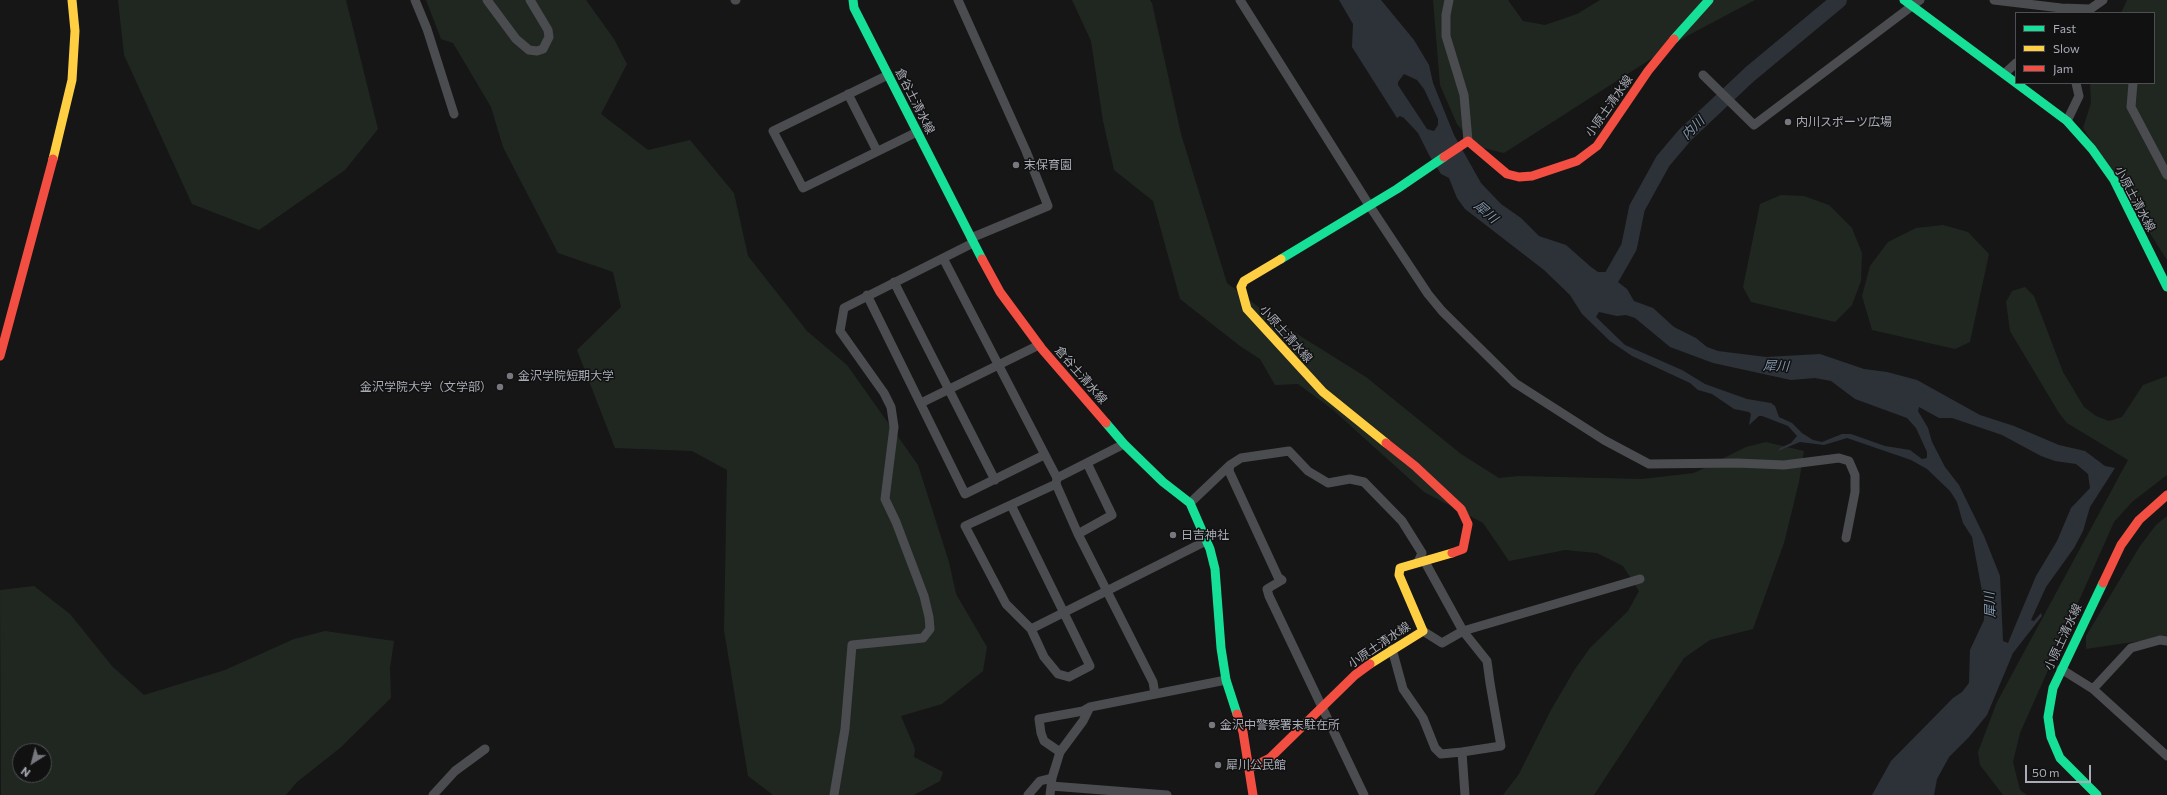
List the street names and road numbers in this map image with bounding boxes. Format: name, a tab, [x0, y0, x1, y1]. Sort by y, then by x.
street label: 倉谷土清水線	[892, 66, 938, 136]
street label: 小原土清水線	[1582, 72, 1636, 140]
street label: 小原土清水線	[2112, 164, 2158, 234]
street label: 小原土清水線	[1257, 302, 1315, 366]
street label: 倉谷土清水線	[1052, 343, 1110, 407]
street label: 小原土清水線	[2041, 601, 2085, 673]
street label: 小原土清水線	[1345, 619, 1413, 671]

